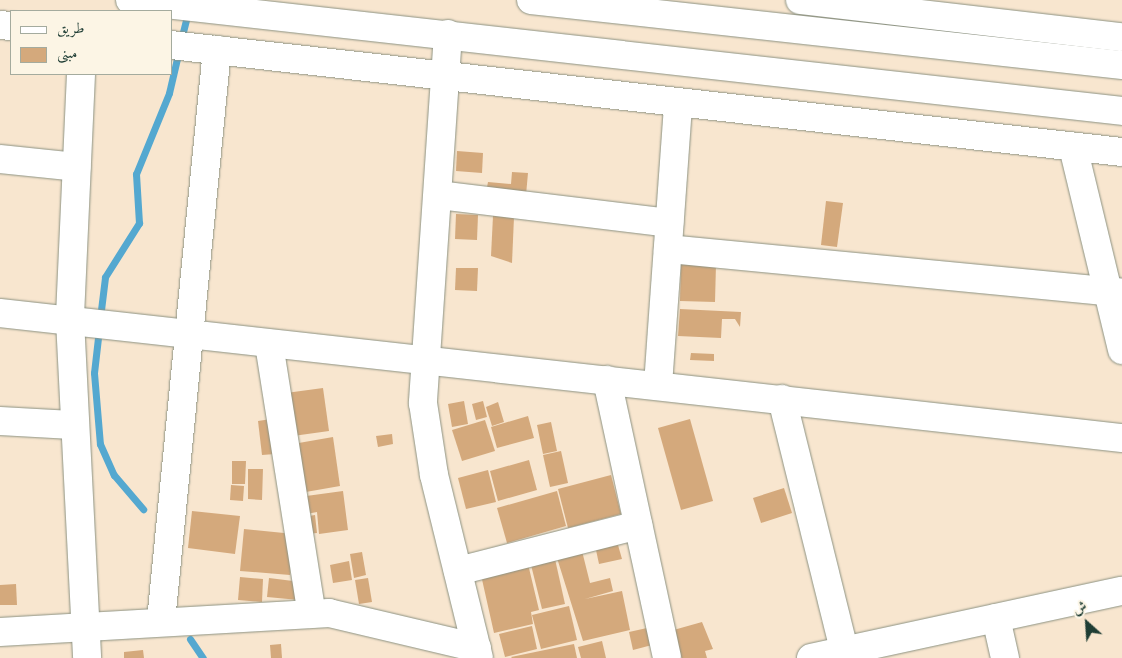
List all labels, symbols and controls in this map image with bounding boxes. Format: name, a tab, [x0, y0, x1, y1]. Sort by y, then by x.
legend	[10, 10, 172, 75]
text: طريق	[57, 19, 84, 40]
text: مبنى	[57, 44, 77, 65]
text: ش	[1070, 597, 1091, 621]
north arrow	[1062, 598, 1112, 648]

